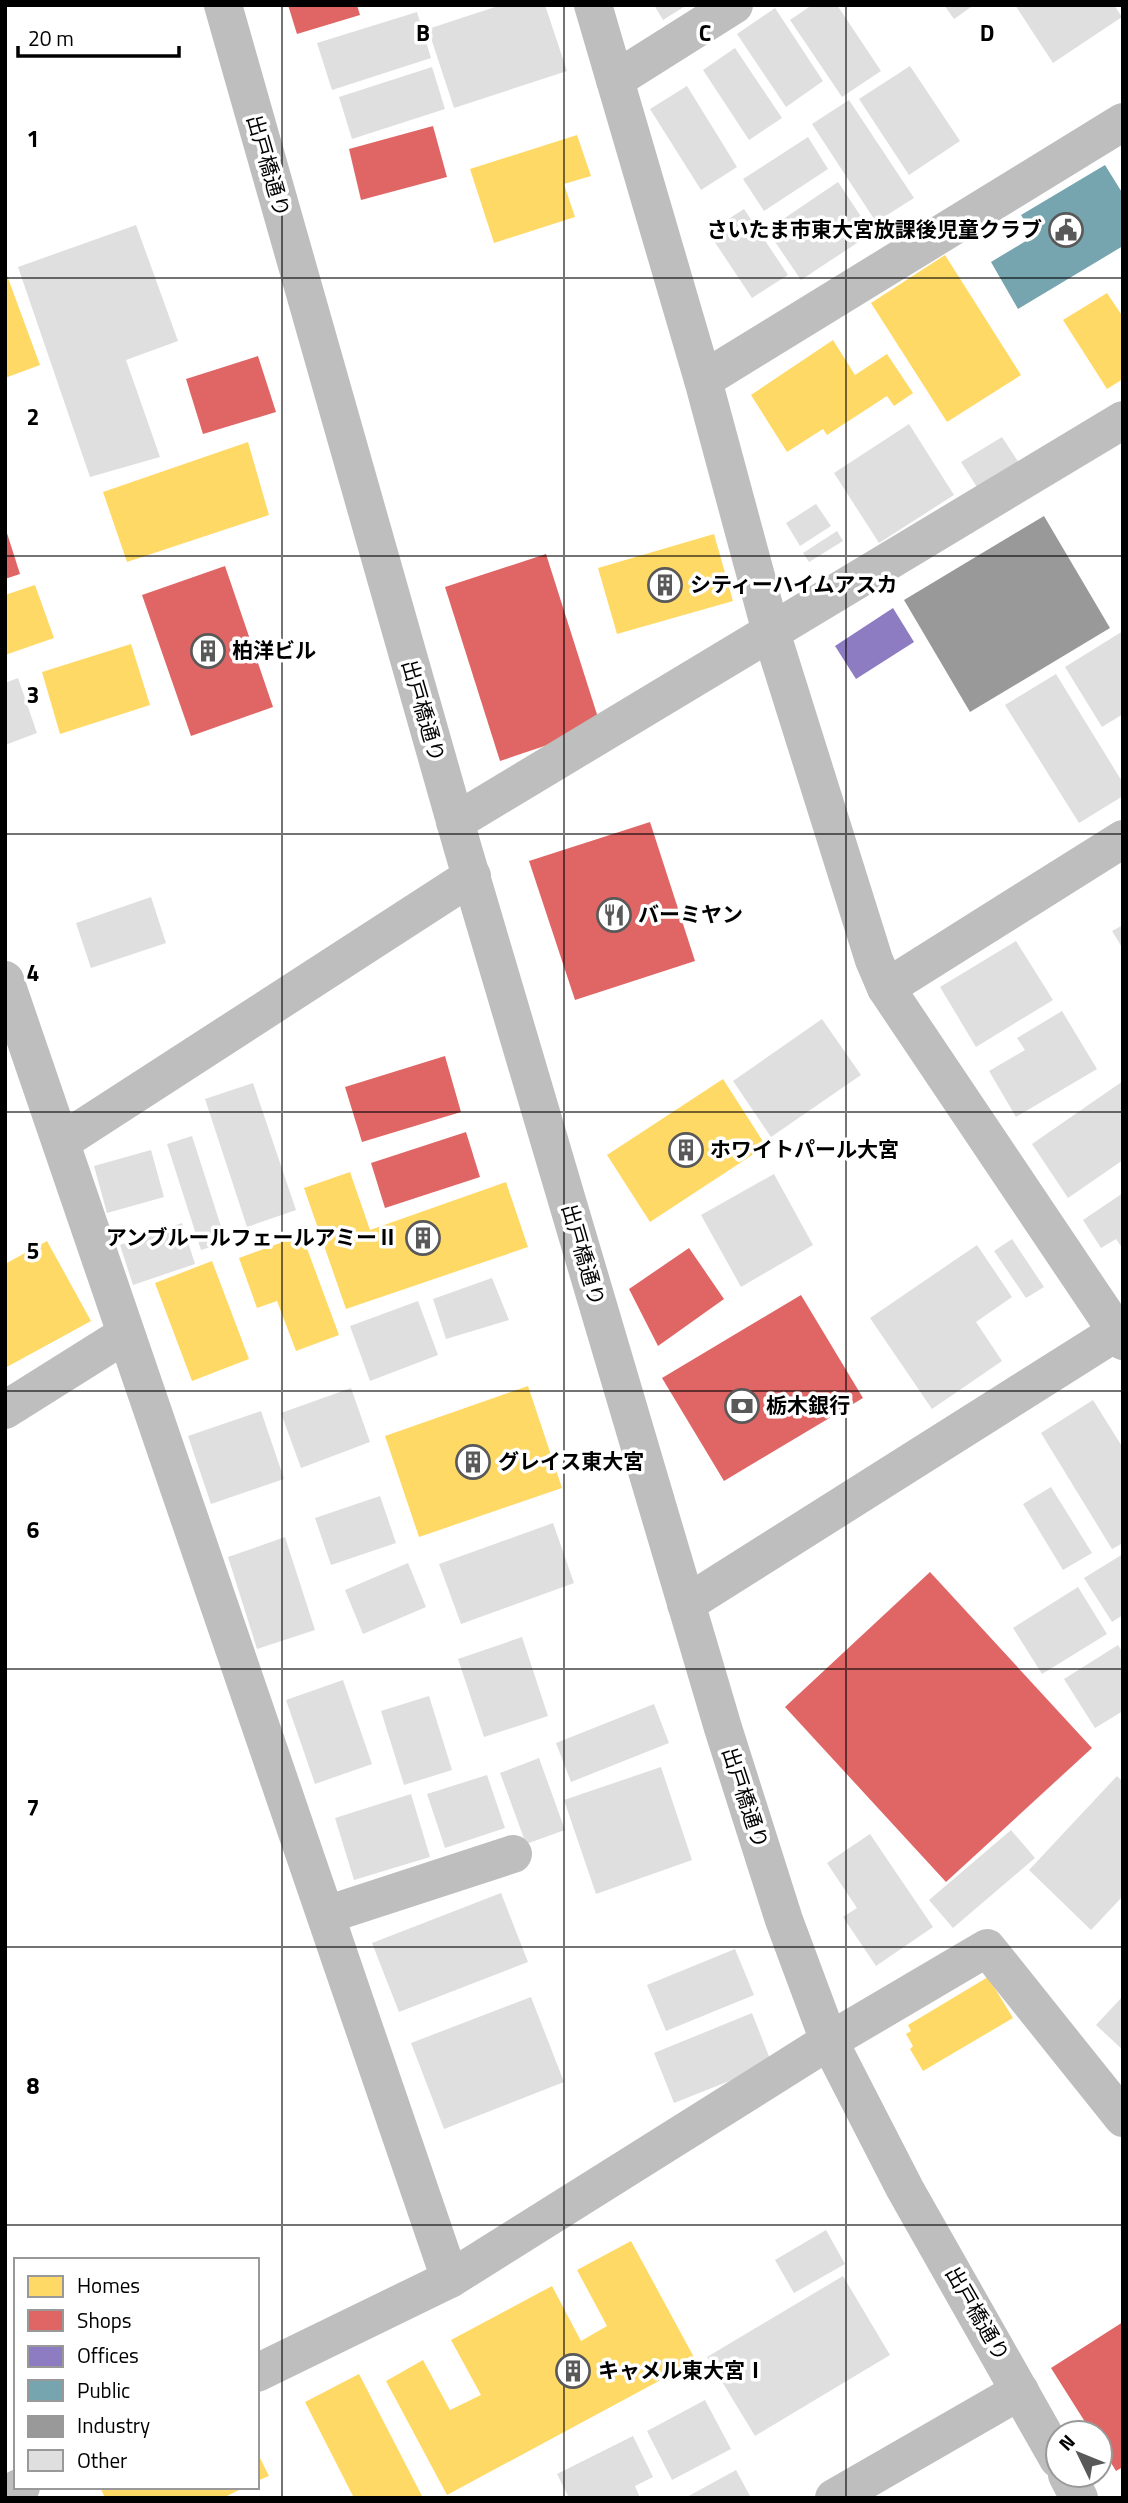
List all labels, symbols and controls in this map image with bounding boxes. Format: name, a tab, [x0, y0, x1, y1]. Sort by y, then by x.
scale bar	[18, 14, 178, 58]
text: B	[416, 15, 430, 50]
text: C	[699, 15, 711, 50]
text: D	[980, 15, 994, 50]
text: 20 m	[28, 22, 74, 54]
street label: 出戸橋通り	[239, 111, 299, 221]
text: 1	[27, 121, 39, 156]
public building icon: さいたま市東大宮放課後児童クラブ	[1047, 211, 1085, 249]
place label: さいたま市東大宮放課後児童クラブ	[707, 213, 1042, 245]
text: 2	[27, 399, 39, 434]
building icon: シティーハイムアスカ	[646, 566, 684, 604]
place label: シティーハイムアスカ	[690, 568, 897, 600]
building icon: 柏洋ビル	[189, 632, 227, 670]
place label: 柏洋ビル	[232, 634, 316, 666]
street label: 出戸橋通り	[394, 656, 454, 766]
text: 3	[27, 677, 39, 712]
restaurant icon: バーミヤン	[595, 896, 633, 934]
place label: バーミヤン	[638, 898, 743, 930]
text: 4	[27, 955, 39, 990]
building icon: ホワイトパール大宮	[667, 1131, 705, 1169]
place label: ホワイトパール大宮	[710, 1133, 899, 1165]
street label: 出戸橋通り	[554, 1200, 614, 1310]
building icon: アンブルールフェールアミーⅡ	[404, 1219, 442, 1257]
place label: アンブルールフェールアミーⅡ	[106, 1221, 398, 1253]
text: 5	[27, 1233, 39, 1268]
bank icon: 栃木銀行	[723, 1387, 761, 1425]
place label: 栃木銀行	[766, 1389, 850, 1421]
building icon: グレイス東大宮	[454, 1443, 492, 1481]
place label: グレイス東大宮	[498, 1445, 644, 1477]
text: 6	[27, 1512, 40, 1547]
street label: 出戸橋通り	[715, 1743, 777, 1853]
text: 7	[27, 1790, 39, 1825]
text: 8	[27, 2068, 40, 2103]
legend	[14, 2258, 259, 2489]
street label: 出戸橋通り	[938, 2260, 1018, 2367]
text: Homes	[77, 2269, 140, 2301]
text: Shops	[77, 2304, 132, 2336]
text: Offices	[77, 2339, 139, 2371]
building icon: キャメル東大宮Ⅰ	[554, 2352, 592, 2390]
place label: キャメル東大宮Ⅰ	[598, 2354, 766, 2386]
text: Public	[77, 2374, 130, 2406]
text: Industry	[77, 2409, 150, 2441]
north arrow	[1044, 2419, 1114, 2489]
text: N	[1051, 2427, 1081, 2457]
text: Other	[77, 2444, 127, 2476]

